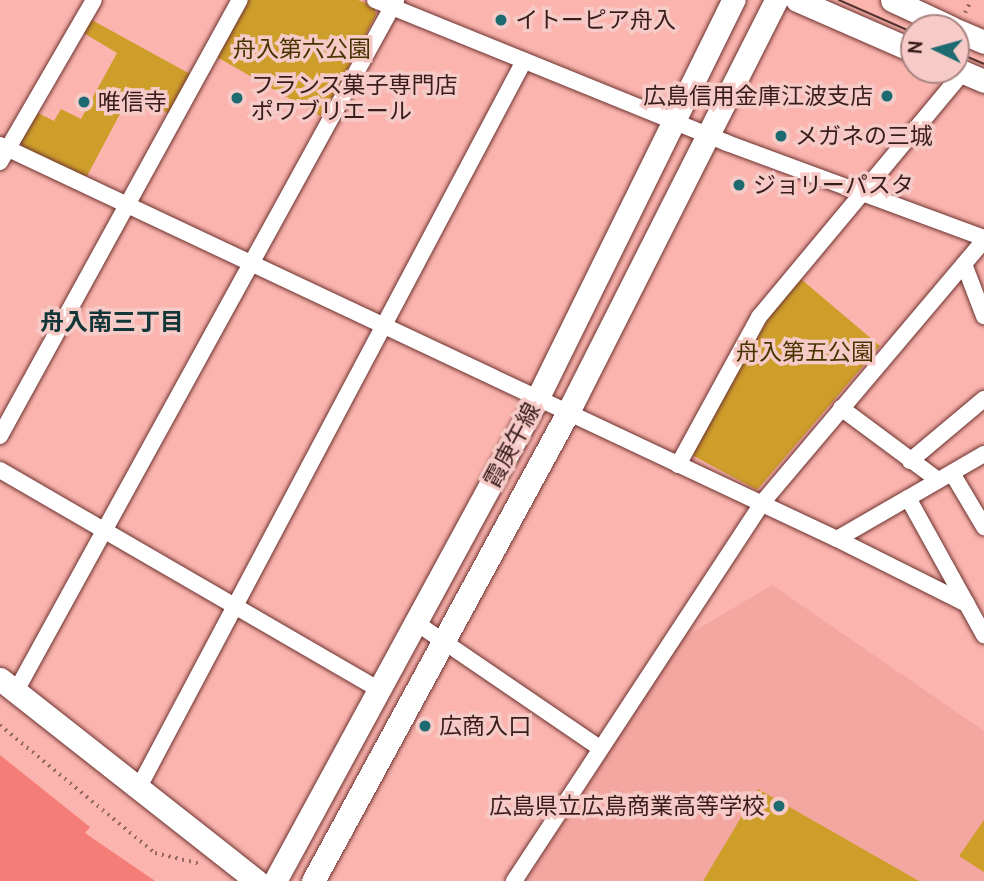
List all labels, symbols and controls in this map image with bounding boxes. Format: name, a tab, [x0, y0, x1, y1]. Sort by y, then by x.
place label: イトーピア舟入	[515, 6, 676, 34]
marker: イトーピア舟入	[493, 12, 509, 28]
north arrow	[900, 14, 970, 84]
park label: 舟入第六公園	[233, 35, 371, 63]
text: N	[904, 40, 928, 55]
place label: フランス菓子専門店 ポワブリエール	[251, 71, 458, 125]
place label: 広島信用金庫江波支店	[643, 82, 873, 110]
place label: 唯信寺	[98, 88, 167, 116]
marker: 広島信用金庫江波支店	[879, 88, 895, 104]
marker: フランス菓子専門店 ポワブリエール	[229, 90, 245, 106]
marker: 唯信寺	[76, 94, 92, 110]
place label: メガネの三城	[795, 122, 933, 150]
marker: メガネの三城	[773, 128, 789, 144]
place label: ジョリーパスタ	[753, 171, 914, 199]
marker: ジョリーパスタ	[731, 177, 747, 193]
district label: 舟入南三丁目	[40, 308, 184, 336]
park label: 舟入第五公園	[736, 338, 874, 366]
street label: 霞庚午線	[478, 398, 546, 492]
place label: 広商入口	[439, 712, 531, 740]
marker: 広商入口	[417, 718, 433, 734]
place label: 広島県立広島商業高等学校	[489, 792, 765, 820]
marker: 広島県立広島商業高等学校	[771, 798, 787, 814]

